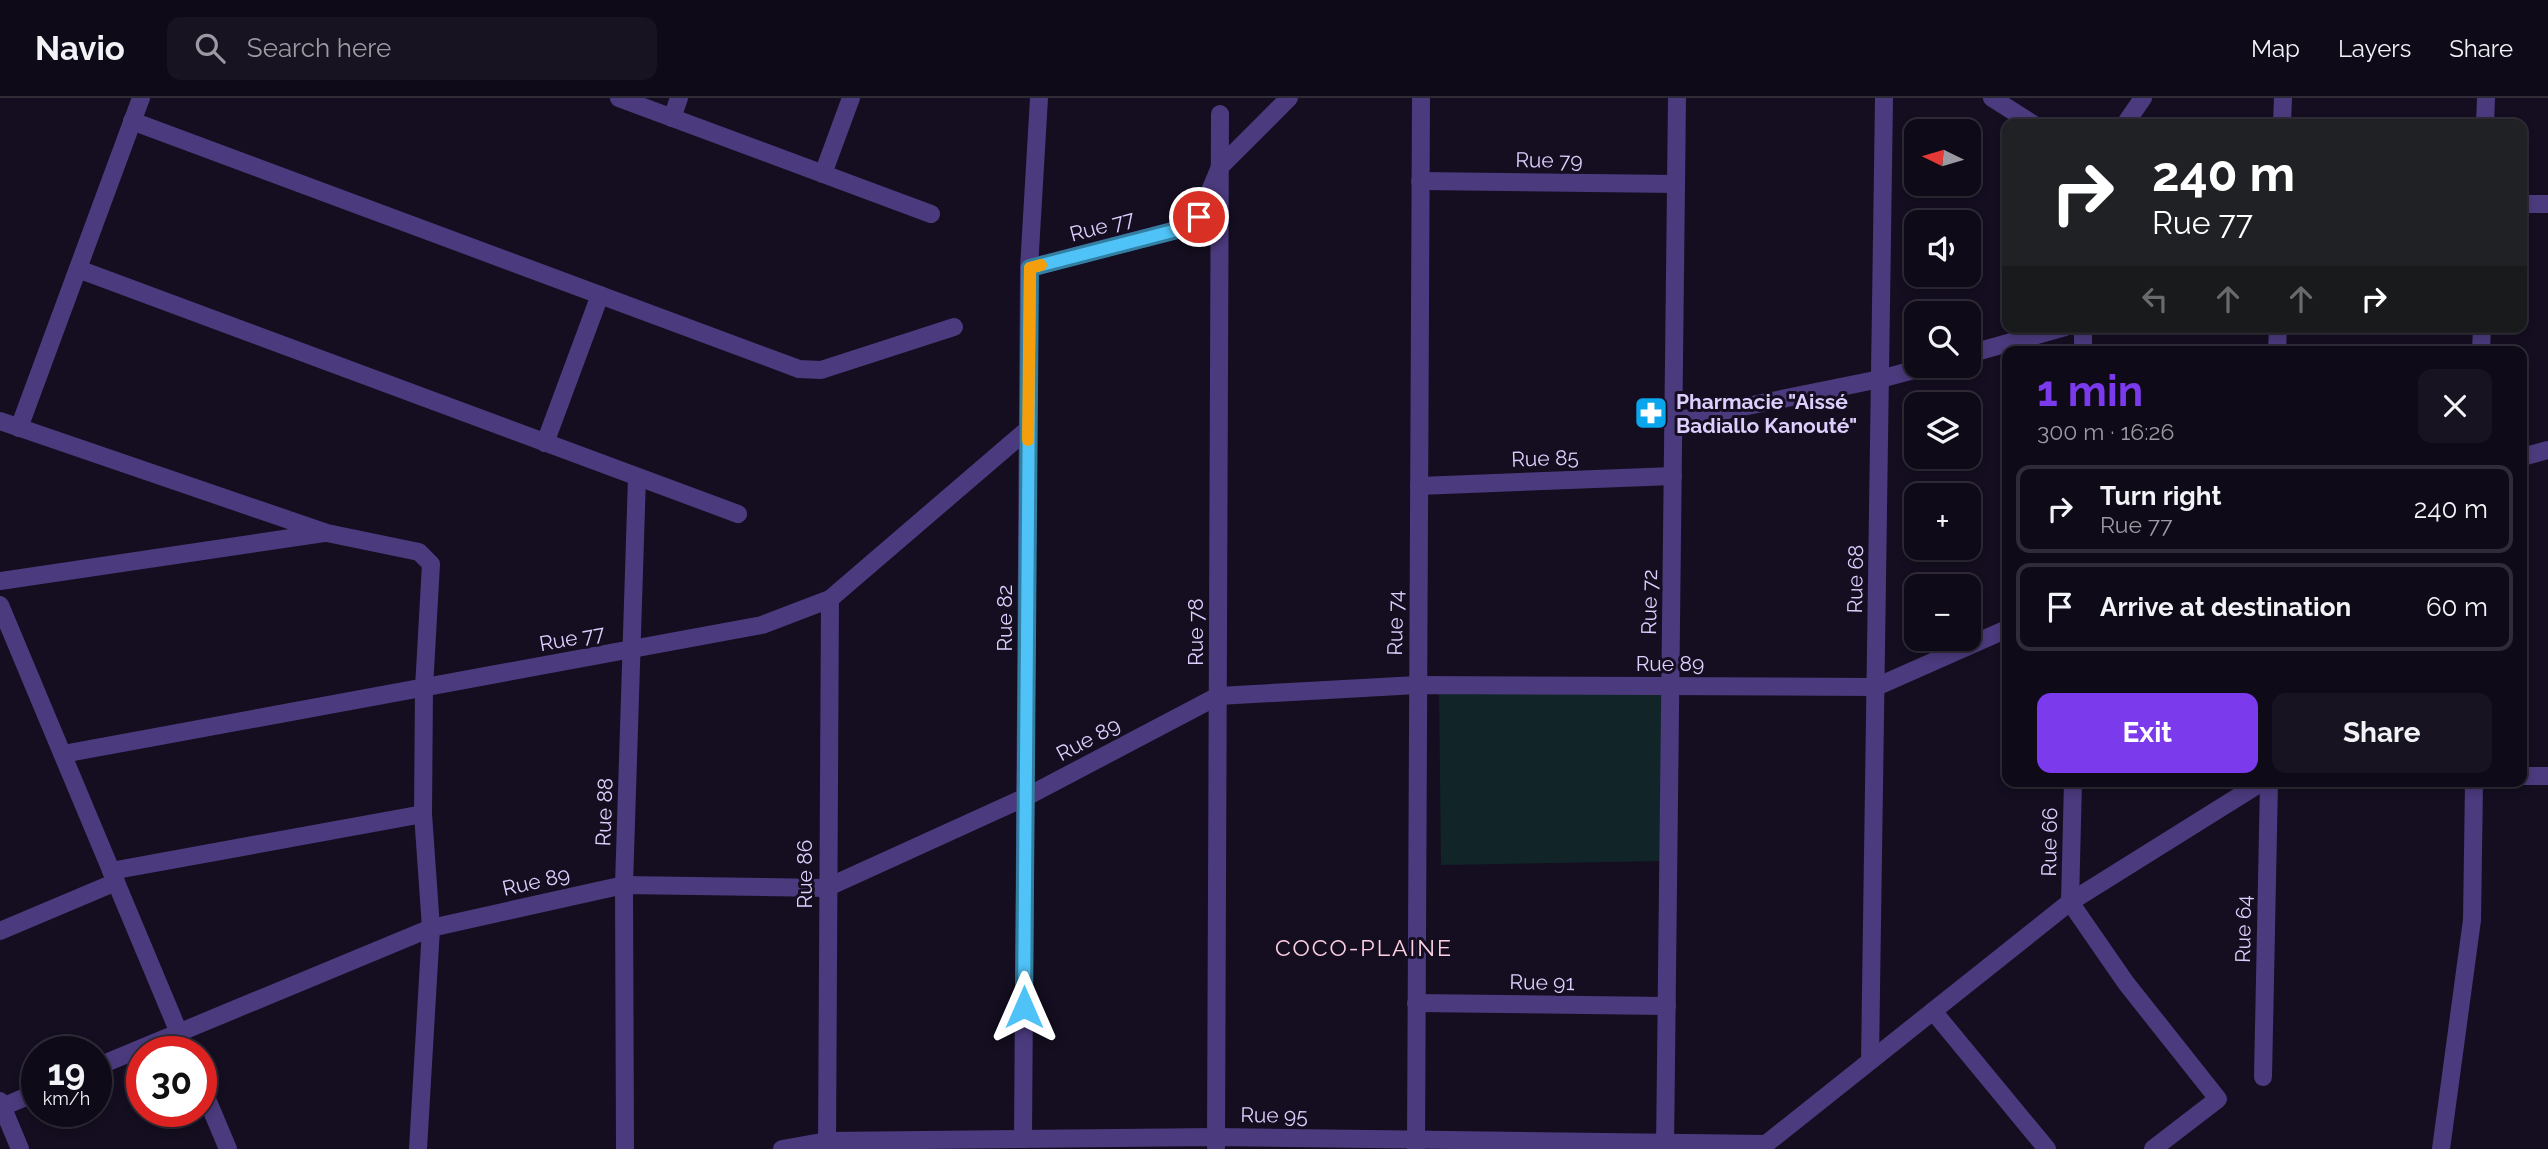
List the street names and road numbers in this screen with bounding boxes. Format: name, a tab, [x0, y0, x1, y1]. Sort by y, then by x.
street label: Rue 79	[1515, 147, 1583, 173]
street label: Rue 77	[1067, 205, 1138, 247]
street label: Rue 85	[1511, 444, 1579, 472]
street label: Rue 68	[1842, 544, 1868, 614]
street label: Rue 72	[1636, 569, 1662, 635]
street label: Rue 82	[992, 584, 1017, 652]
street label: Rue 74	[1382, 590, 1408, 656]
street label: Rue 78	[1183, 598, 1208, 666]
street label: Rue 77	[537, 620, 608, 656]
street label: Rue 89	[1636, 651, 1704, 676]
street label: Rue 89	[1052, 712, 1124, 766]
street label: Rue 88	[590, 777, 618, 847]
street label: Rue 66	[2036, 807, 2062, 877]
street label: Rue 86	[792, 840, 817, 908]
street label: Rue 89	[500, 861, 572, 901]
street label: Rue 64	[2230, 895, 2256, 963]
street label: Rue 91	[1509, 969, 1575, 995]
street label: Rue 95	[1240, 1102, 1308, 1128]

